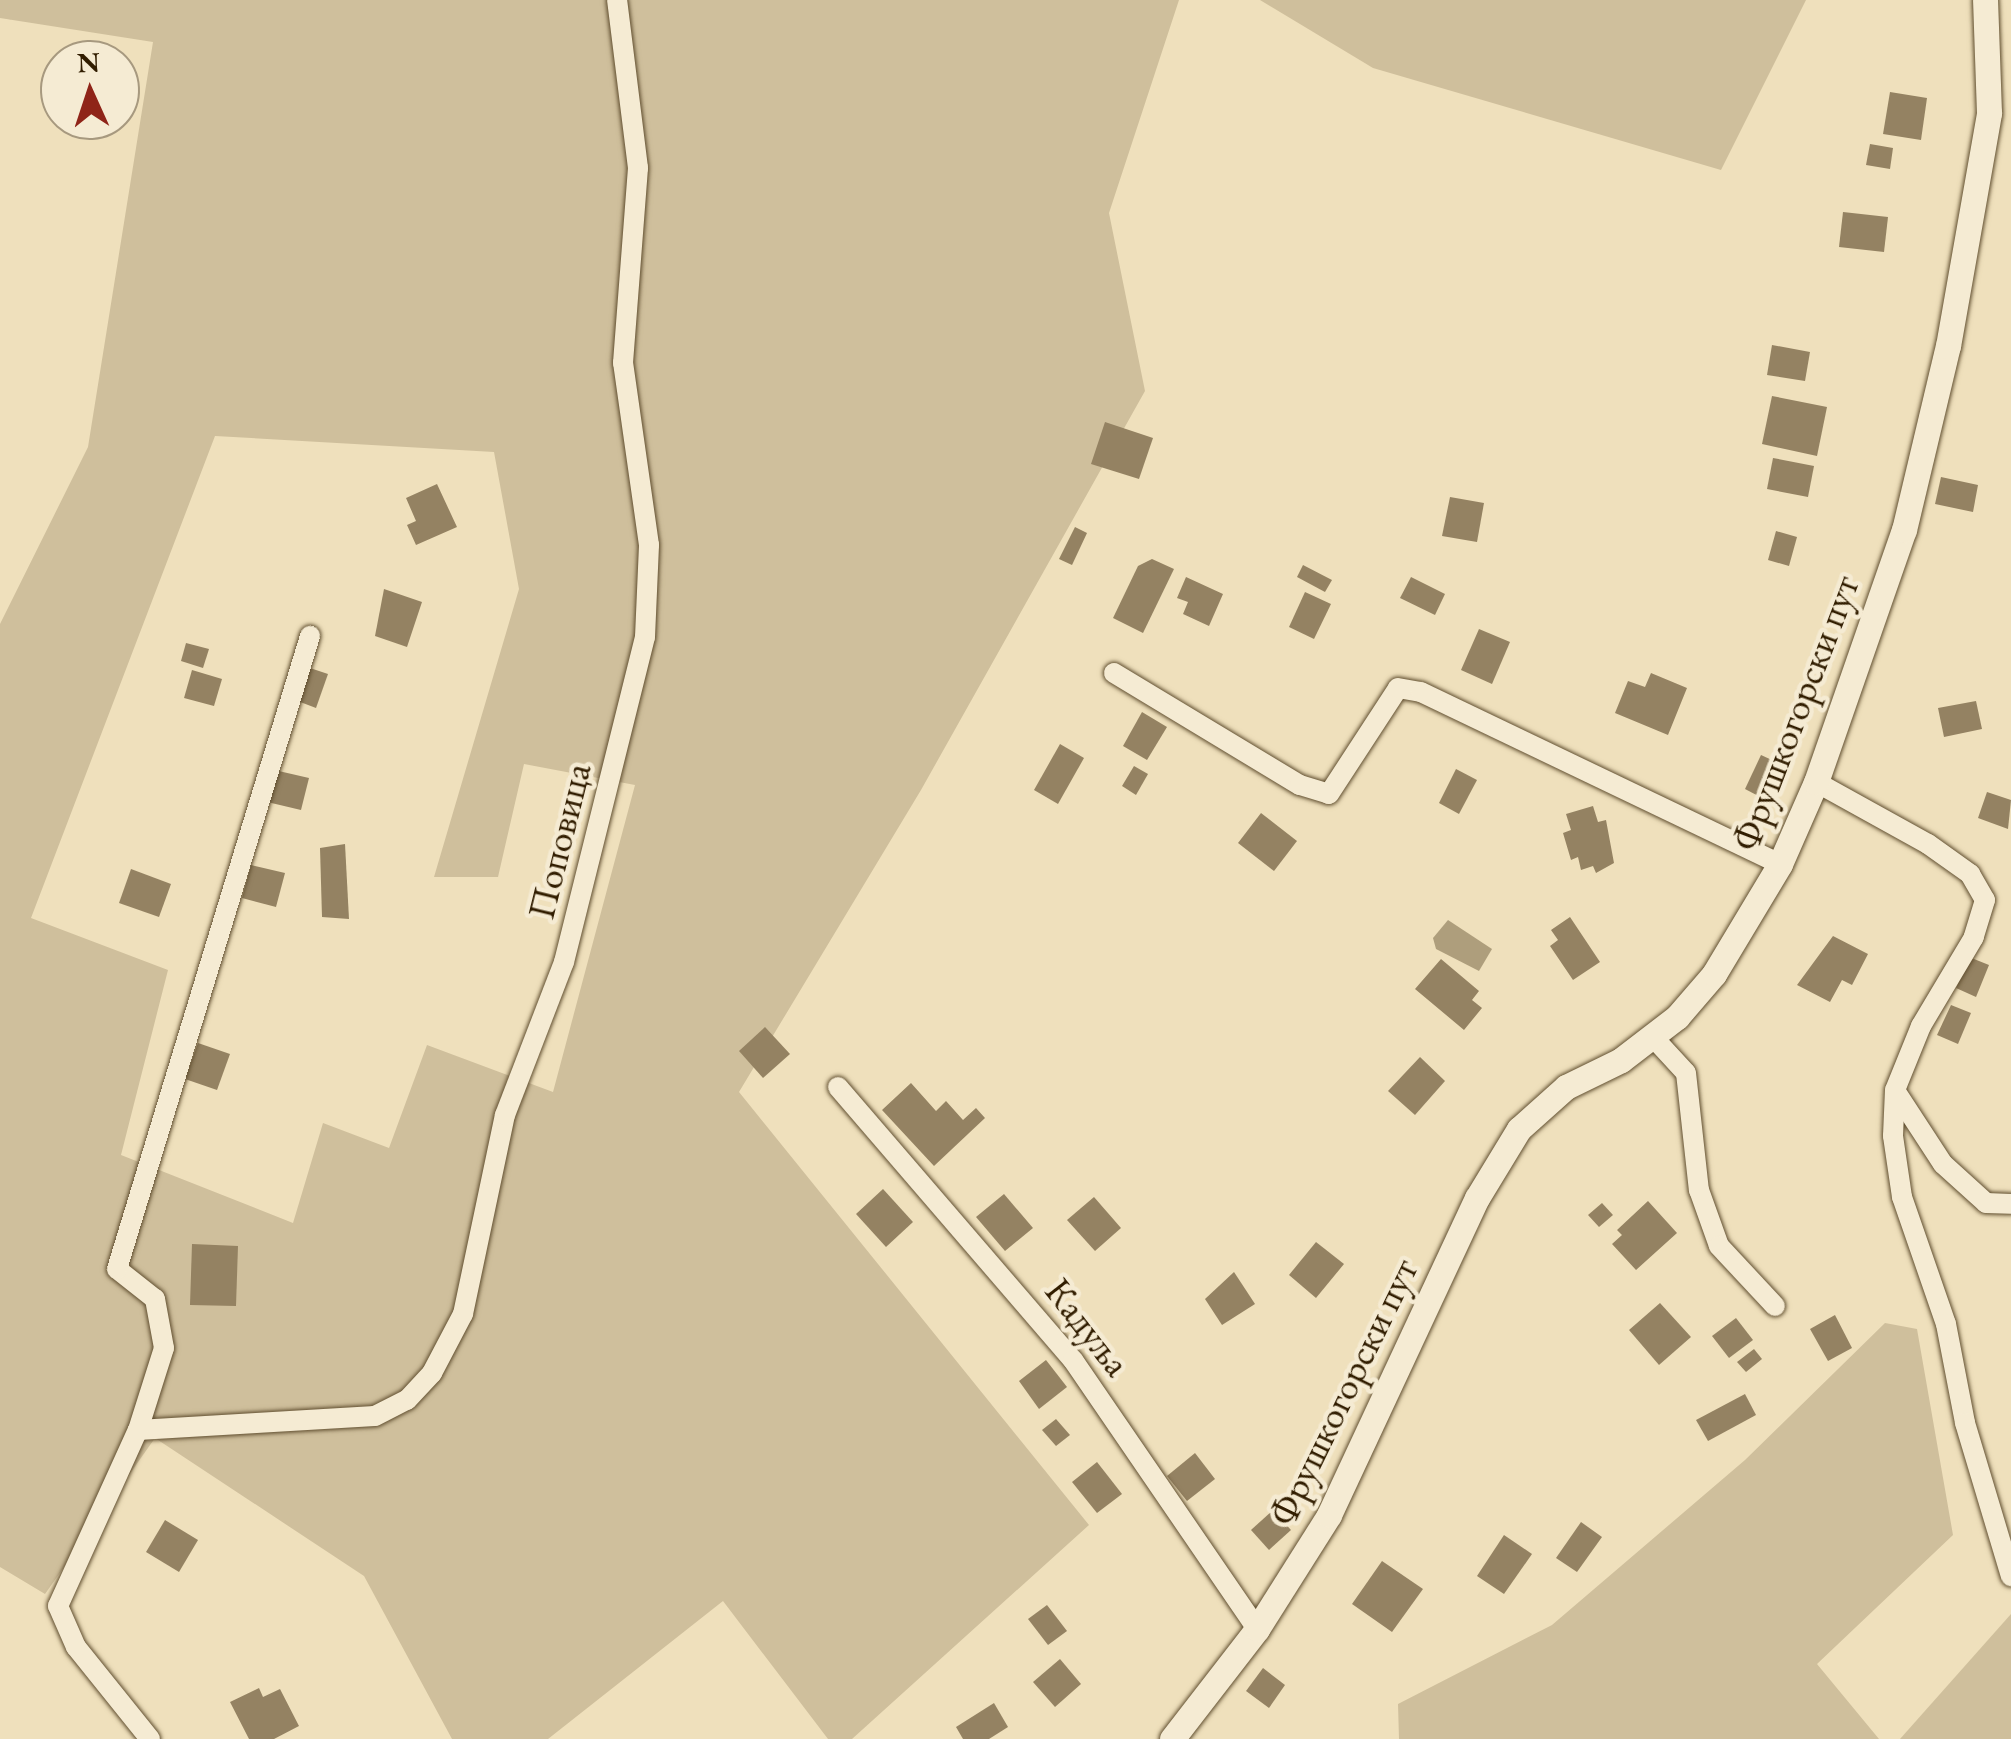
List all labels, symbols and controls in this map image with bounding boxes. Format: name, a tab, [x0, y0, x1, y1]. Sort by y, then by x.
north arrow	[40, 40, 140, 140]
text: N	[76, 43, 101, 81]
street label: Фрушкогорски пут	[1722, 569, 1868, 857]
street label: Поповица	[518, 758, 600, 924]
street label: Фрушкогорски пут	[1259, 1251, 1427, 1533]
street label: Кадуља	[1036, 1269, 1140, 1385]

